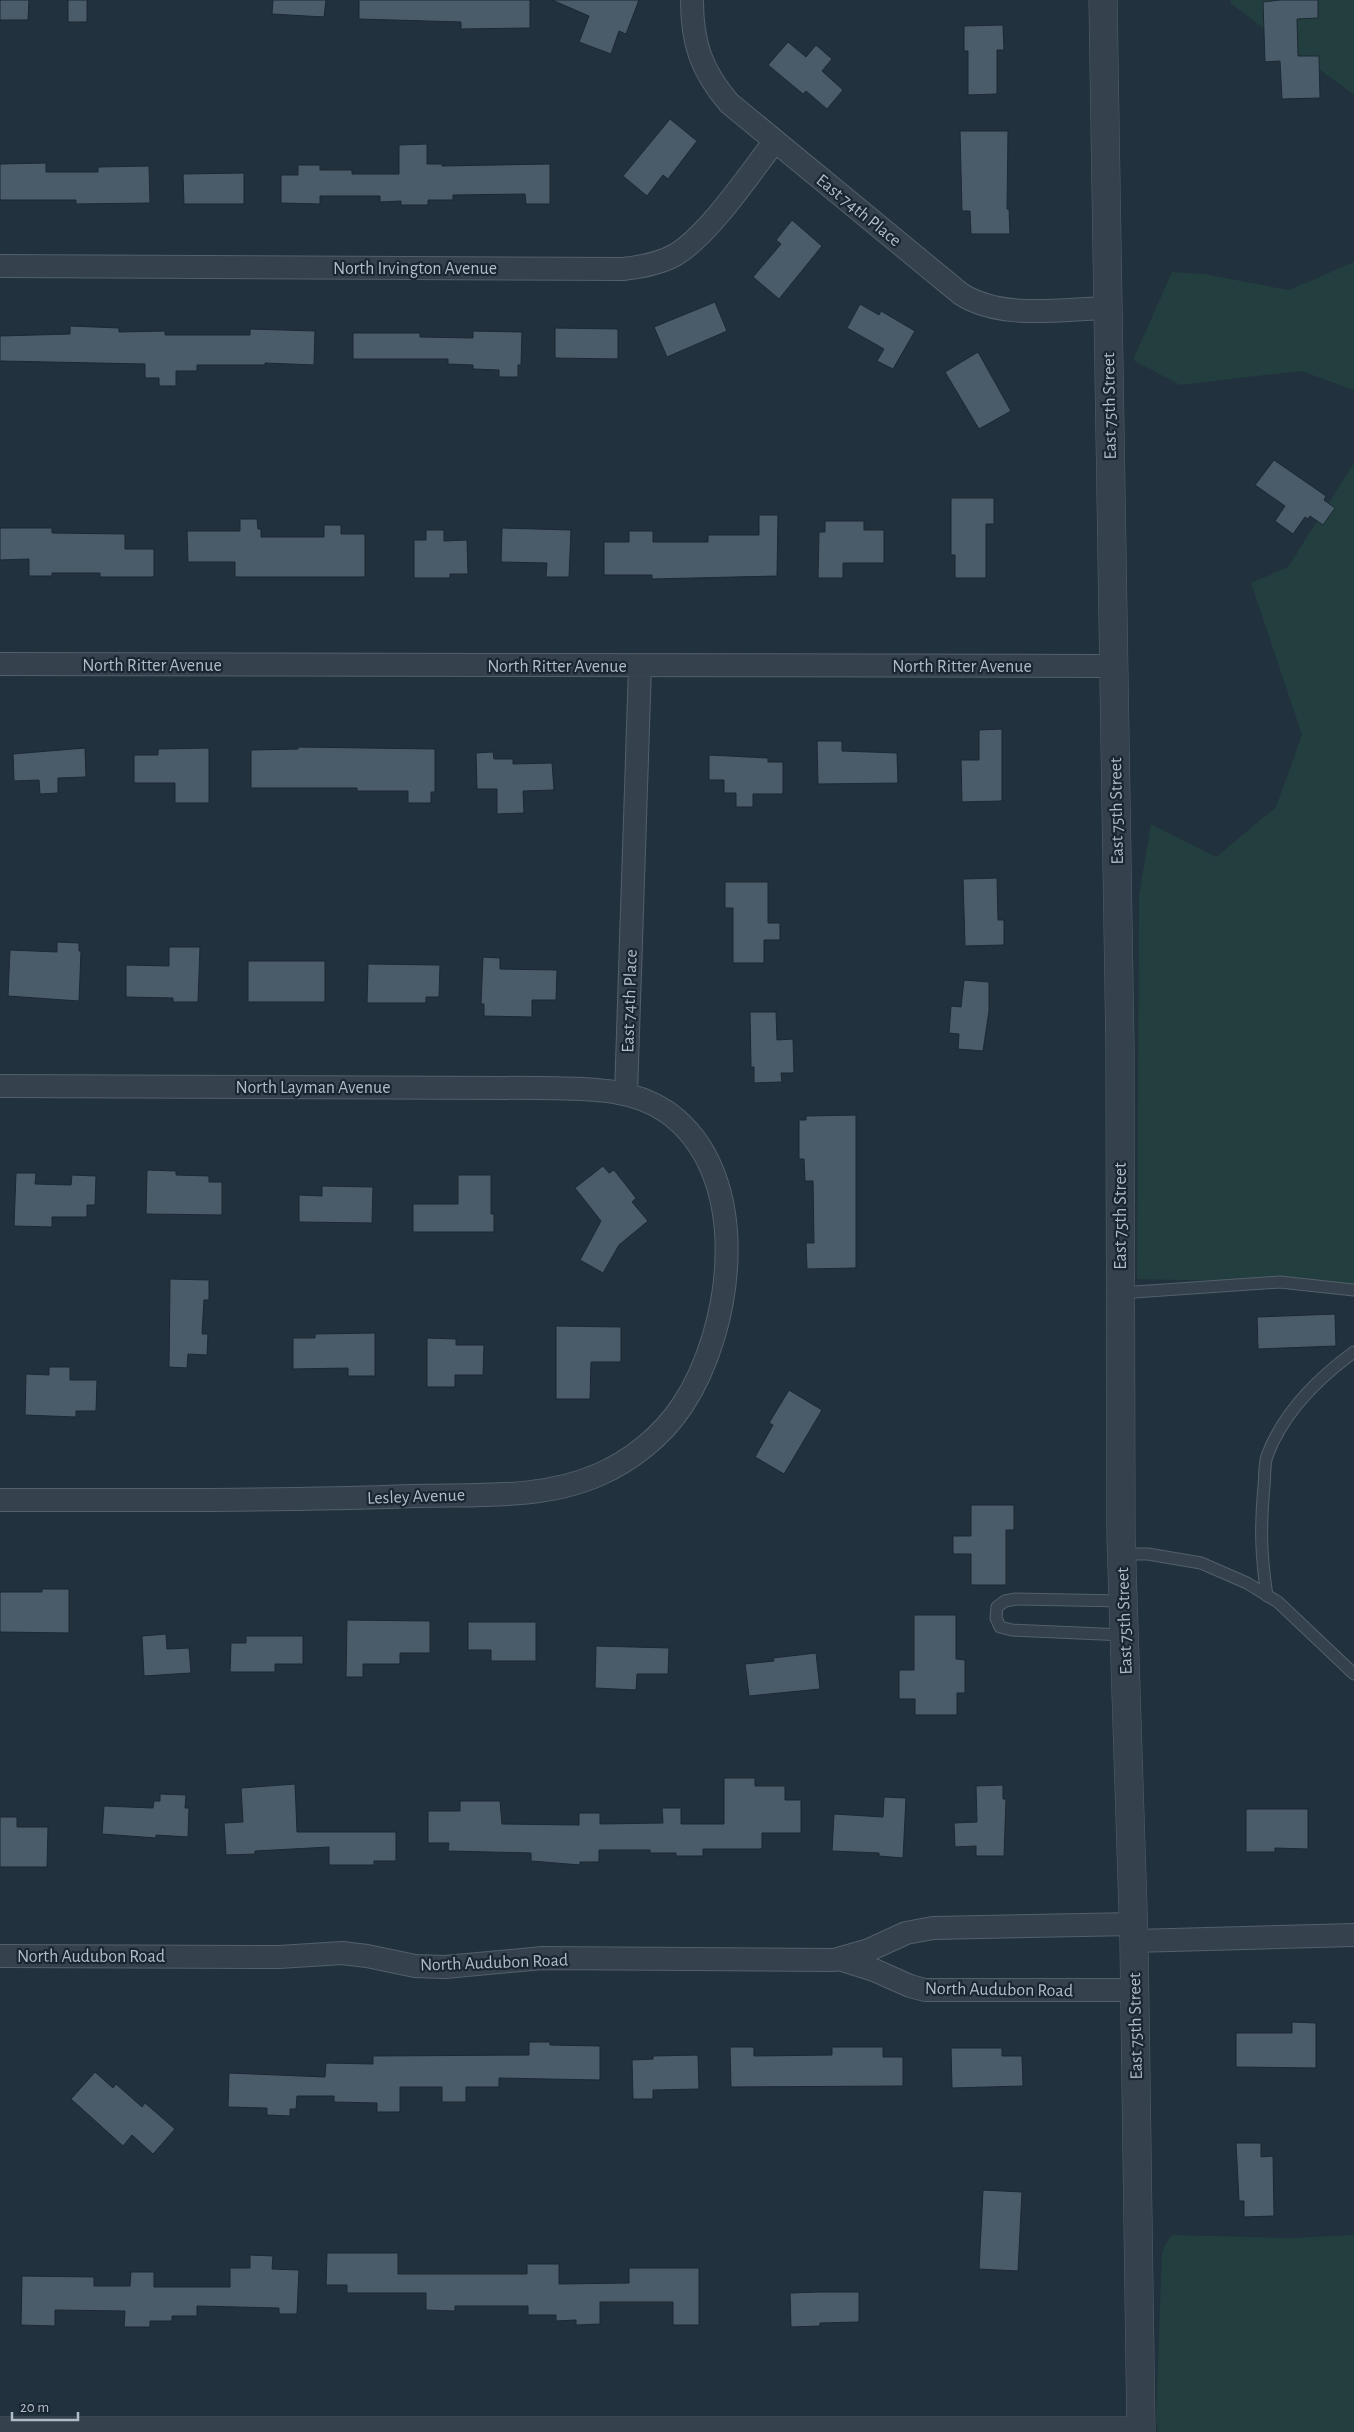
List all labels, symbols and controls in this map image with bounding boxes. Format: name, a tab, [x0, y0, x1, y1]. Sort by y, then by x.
street label: East 74th Place	[812, 171, 904, 250]
street label: North Irvington Avenue	[333, 260, 497, 278]
street label: East 75th Street	[1100, 352, 1120, 460]
street label: North Ritter Avenue	[82, 657, 222, 675]
street label: North Ritter Avenue	[487, 658, 627, 676]
street label: North Ritter Avenue	[892, 658, 1032, 676]
street label: East 75th Street	[1107, 757, 1127, 865]
street label: East 74th Place	[619, 949, 641, 1053]
street label: North Layman Avenue	[236, 1079, 391, 1097]
street label: East 75th Street	[1112, 1162, 1130, 1270]
street label: Lesley Avenue	[367, 1486, 465, 1508]
street label: East 75th Street	[1114, 1567, 1136, 1675]
street label: North Audubon Road	[17, 1948, 165, 1966]
street label: North Audubon Road	[420, 1951, 568, 1975]
street label: East 75th Street	[1126, 1972, 1146, 2080]
street label: North Audubon Road	[925, 1980, 1073, 2000]
scale bar	[12, 2390, 79, 2422]
text: 20 m	[20, 2400, 49, 2415]

